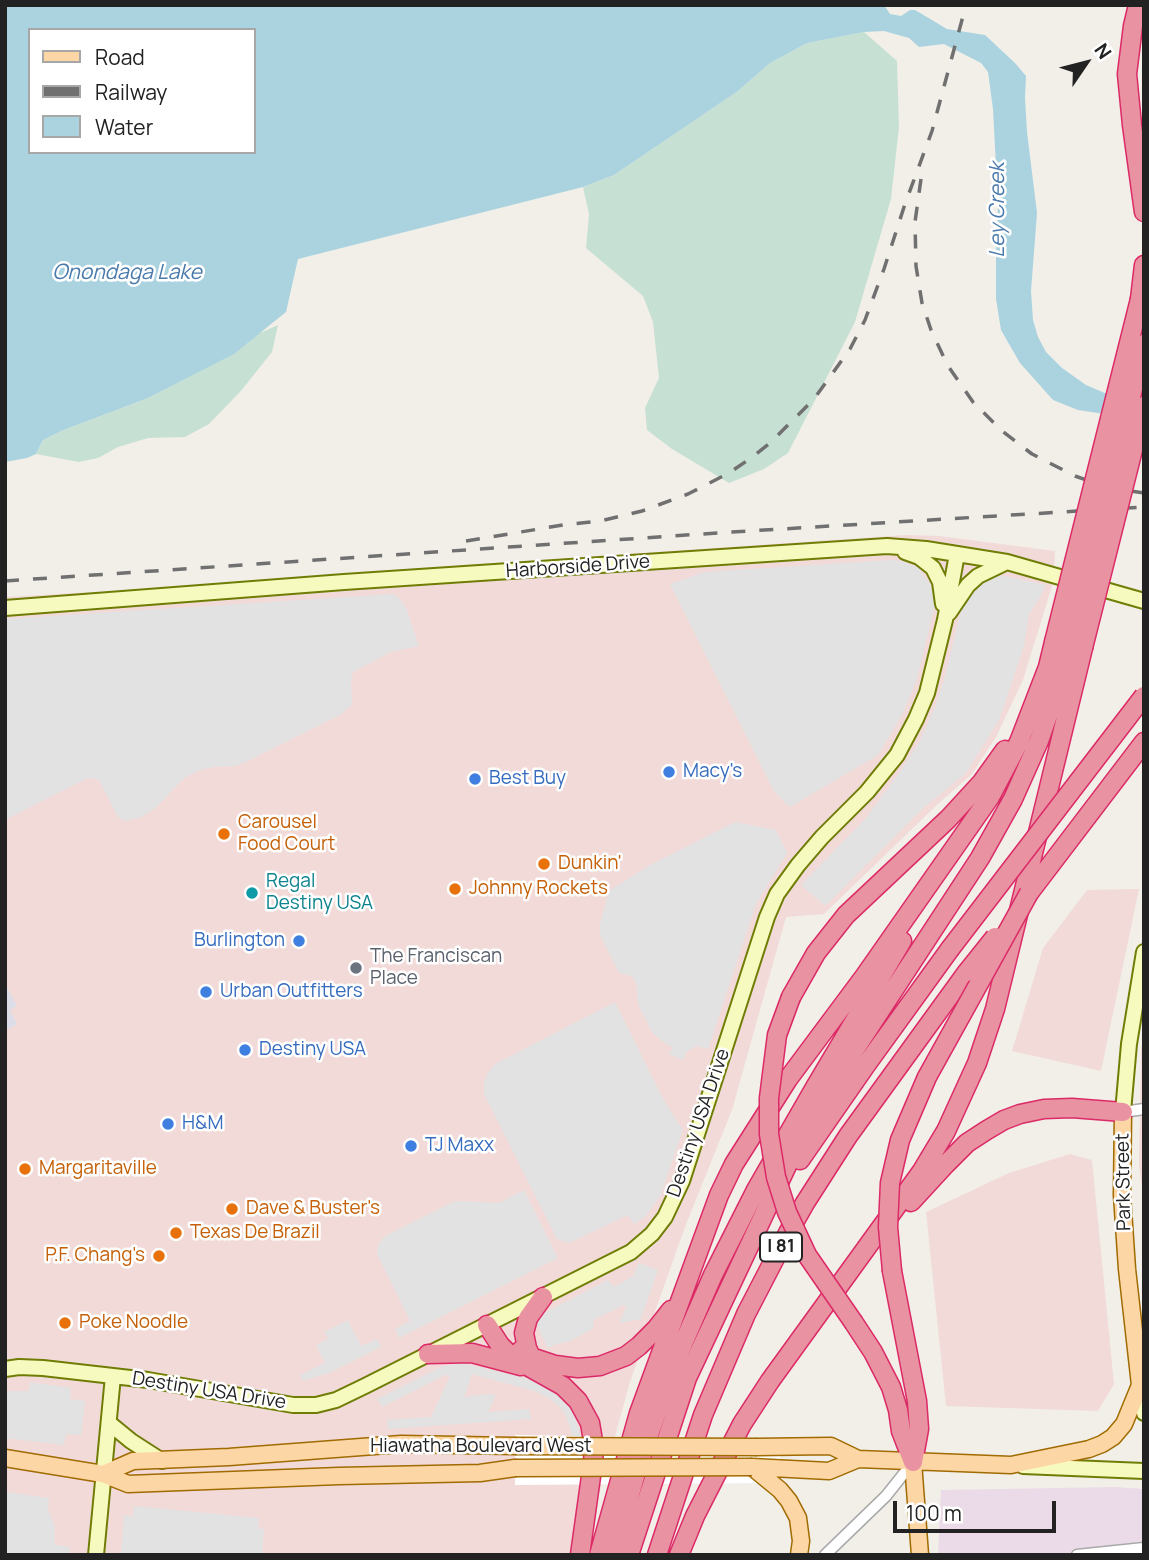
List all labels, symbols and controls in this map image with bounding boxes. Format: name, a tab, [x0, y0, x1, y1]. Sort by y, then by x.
legend	[28, 28, 256, 154]
north arrow	[1051, 28, 1121, 98]
text: N	[1089, 38, 1118, 64]
text: Road	[95, 43, 145, 71]
text: Railway	[95, 78, 167, 106]
text: Water	[95, 113, 153, 141]
water label: Ley Creek	[985, 162, 1011, 258]
water label: Onondaga Lake	[52, 260, 202, 286]
street label: Harborside Drive	[505, 551, 651, 583]
place label: Macy's	[683, 761, 742, 783]
marker: Macy's	[661, 764, 677, 780]
place label: Best Buy	[489, 768, 566, 790]
marker: Best Buy	[467, 771, 483, 787]
place label: Carousel Food Court	[238, 812, 335, 856]
marker: Carousel Food Court	[216, 826, 232, 842]
place label: Dunkin'	[558, 853, 622, 875]
marker: Dunkin'	[536, 856, 552, 872]
place label: Regal Destiny USA	[266, 871, 373, 915]
place label: Johnny Rockets	[469, 878, 608, 900]
marker: Johnny Rockets	[447, 881, 463, 897]
marker: Regal Destiny USA	[244, 885, 260, 901]
place label: Burlington	[194, 930, 285, 952]
marker: Burlington	[291, 933, 307, 949]
place label: The Franciscan Place	[370, 946, 502, 990]
marker: The Franciscan Place	[348, 960, 364, 976]
place label: Urban Outfitters	[220, 981, 363, 1003]
marker: Urban Outfitters	[198, 984, 214, 1000]
place label: Destiny USA	[259, 1039, 366, 1061]
marker: Destiny USA	[237, 1042, 253, 1058]
street label: Destiny USA Drive	[663, 1046, 735, 1200]
place label: H&M	[182, 1113, 223, 1135]
marker: H&M	[160, 1116, 176, 1132]
street label: Park Street	[1112, 1133, 1136, 1231]
place label: TJ Maxx	[425, 1135, 494, 1157]
marker: TJ Maxx	[403, 1138, 419, 1154]
place label: Margaritaville	[39, 1158, 157, 1180]
marker: Margaritaville	[17, 1161, 33, 1177]
place label: Dave & Buster's	[246, 1198, 380, 1220]
marker: Dave & Buster's	[224, 1201, 240, 1217]
place label: Texas De Brazil	[190, 1222, 320, 1244]
marker: Texas De Brazil	[168, 1225, 184, 1241]
road number: I 81	[760, 1232, 802, 1262]
place label: P.F. Chang's	[45, 1245, 145, 1267]
marker: P.F. Chang's	[151, 1248, 167, 1264]
place label: Poke Noodle	[79, 1312, 188, 1334]
marker: Poke Noodle	[57, 1315, 73, 1331]
street label: Destiny USA Drive	[130, 1368, 288, 1414]
street label: Hiawatha Boulevard West	[370, 1436, 592, 1458]
scale bar	[897, 1486, 1060, 1530]
text: 100 m	[906, 1499, 962, 1527]

